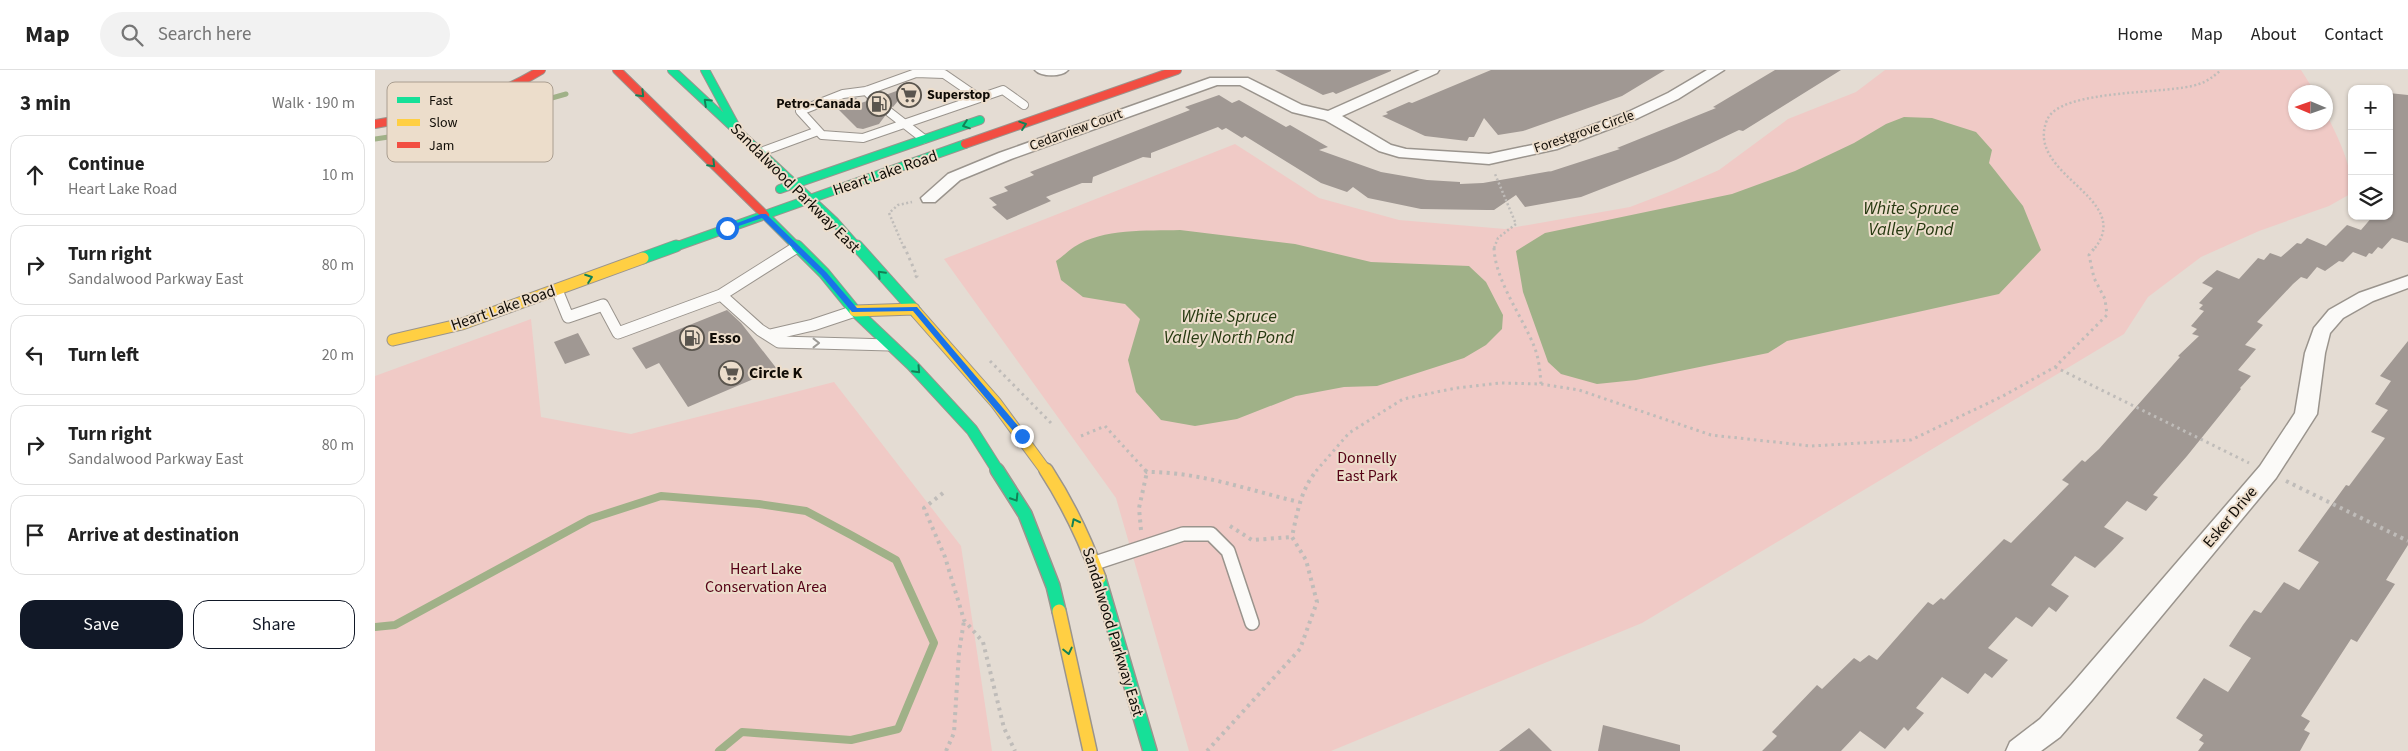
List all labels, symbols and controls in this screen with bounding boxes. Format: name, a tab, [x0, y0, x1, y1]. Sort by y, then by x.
search box	[100, 12, 450, 57]
text: Map	[25, 17, 70, 52]
icon: search	[118, 21, 146, 49]
text: Search here	[158, 21, 251, 48]
text: Home	[2117, 22, 2163, 47]
text: Map	[2191, 22, 2223, 47]
text: About	[2251, 22, 2296, 47]
text: Contact	[2324, 22, 2383, 47]
legend	[387, 82, 553, 162]
supermarket icon: Superstop	[896, 82, 922, 108]
place label: Superstop	[927, 85, 990, 105]
north arrow	[2288, 85, 2333, 130]
map controls	[2348, 85, 2393, 220]
button: +	[2348, 85, 2393, 130]
text: 3 min	[20, 88, 71, 118]
one-way arrow	[635, 88, 644, 97]
text: Fast	[429, 91, 453, 111]
fuel station icon: Petro-Canada	[866, 91, 892, 117]
text: Walk · 190 m	[272, 92, 355, 114]
place label: Petro-Canada	[776, 94, 861, 114]
one-way arrow	[704, 99, 713, 108]
street label: Cedarview Court	[1027, 104, 1126, 156]
street label: Forestgrove Circle	[1531, 105, 1637, 159]
text: Slow	[429, 113, 458, 133]
street label: Sandalwood Parkway East	[725, 118, 865, 258]
one-way arrow	[962, 119, 971, 129]
one-way arrow	[1018, 121, 1026, 131]
button: −	[2348, 130, 2393, 175]
text: Jam	[429, 136, 454, 156]
street label: Heart Lake Road	[830, 145, 940, 201]
text: Continue	[68, 151, 145, 178]
one-way arrow	[706, 158, 715, 167]
icon: ahead	[21, 161, 49, 189]
text: 10 m	[322, 164, 354, 186]
button: layers	[2348, 175, 2393, 220]
text: Heart Lake Road	[68, 178, 177, 200]
water label: White Spruce Valley Pond	[1863, 196, 1959, 242]
route start	[716, 217, 739, 240]
text: Turn right	[68, 241, 152, 268]
icon: right	[21, 251, 49, 279]
text: 80 m	[322, 254, 354, 276]
text: Sandalwood Parkway East	[68, 268, 244, 290]
one-way arrow	[878, 271, 887, 280]
one-way arrow	[584, 274, 593, 284]
street label: Heart Lake Road	[448, 280, 558, 336]
water label: White Spruce Valley North Pond	[1164, 304, 1295, 350]
fuel station icon: Esso	[679, 325, 705, 351]
place label: Esso	[709, 327, 741, 349]
one-way arrow	[812, 338, 820, 348]
icon: left	[21, 341, 49, 369]
text: Turn left	[68, 342, 139, 369]
text: 20 m	[322, 344, 354, 366]
supermarket icon: Circle K	[718, 360, 744, 386]
place label: Circle K	[749, 362, 802, 384]
one-way arrow	[911, 364, 920, 373]
text: Turn right	[68, 421, 152, 448]
route end	[1011, 425, 1034, 448]
icon: right	[21, 431, 49, 459]
text: 80 m	[322, 434, 354, 456]
park label: Donnelly East Park	[1336, 447, 1398, 487]
text: Sandalwood Parkway East	[68, 448, 244, 470]
street label: Esker Drive	[2198, 481, 2262, 552]
one-way arrow	[1009, 493, 1018, 502]
one-way arrow	[1071, 518, 1082, 527]
icon: arrive	[21, 521, 49, 549]
text: Arrive at destination	[68, 522, 239, 549]
street label: Sandalwood Parkway East	[1077, 545, 1149, 720]
park label: Heart Lake Conservation Area	[705, 558, 827, 598]
button: Save	[20, 600, 183, 649]
button: Share	[193, 600, 355, 649]
one-way arrow	[1062, 647, 1073, 655]

